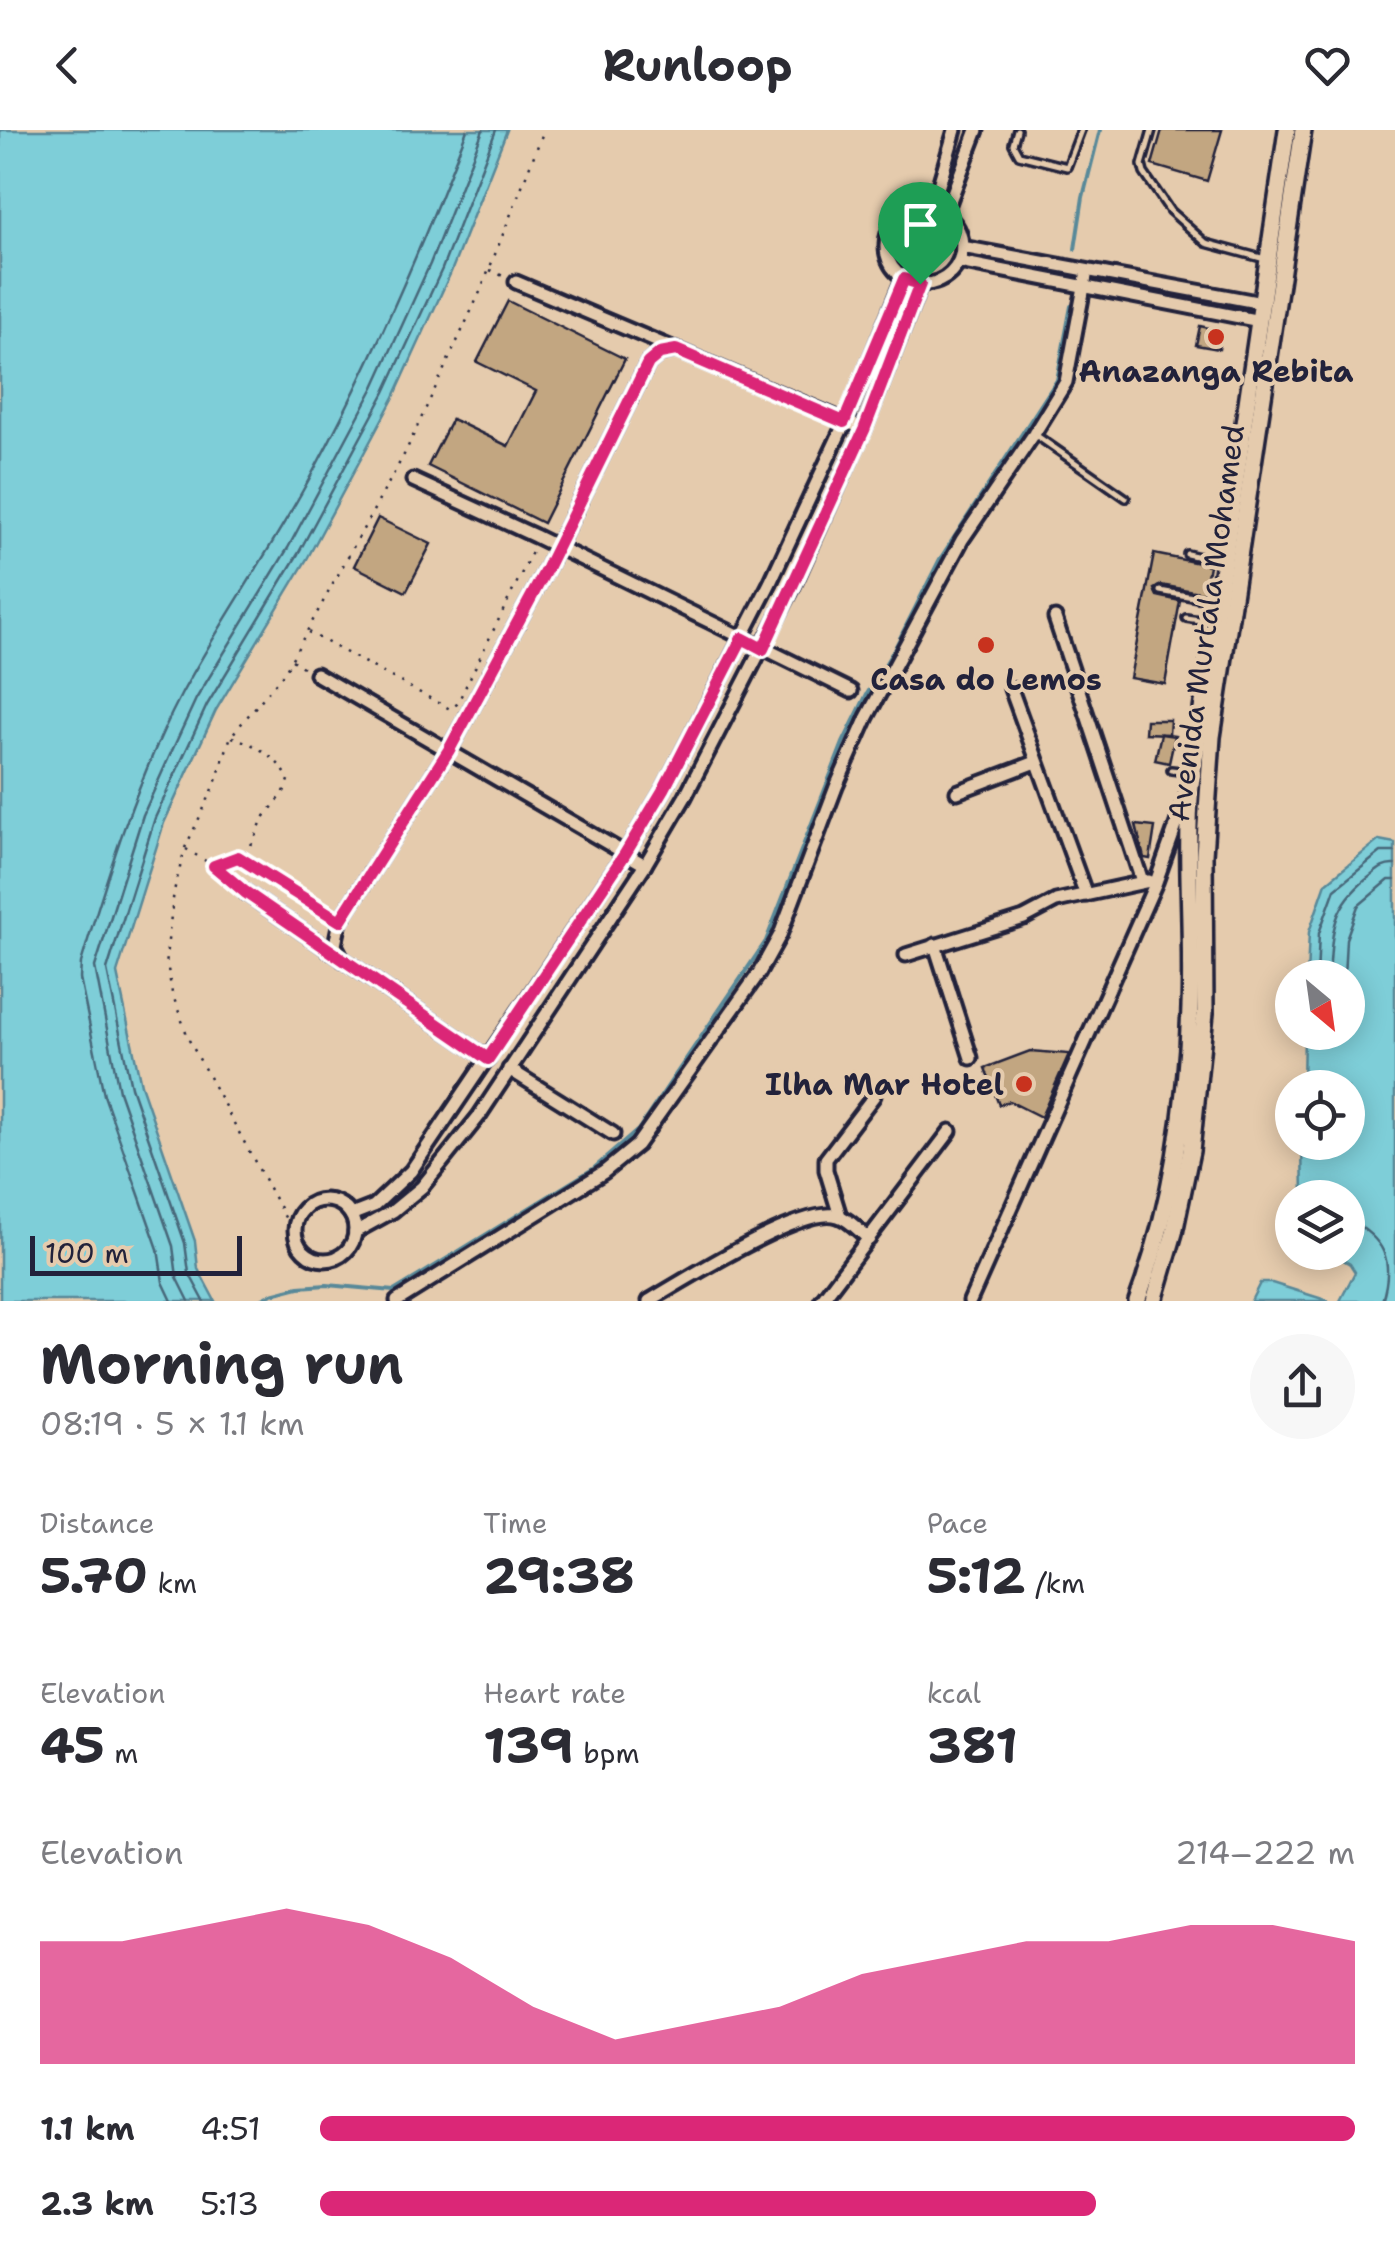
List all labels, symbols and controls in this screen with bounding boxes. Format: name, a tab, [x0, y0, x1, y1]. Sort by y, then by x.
text: Runloop	[602, 35, 793, 95]
icon: back	[40, 38, 95, 93]
icon: heart	[1300, 38, 1355, 93]
pin	[878, 182, 963, 285]
icon: arrive	[893, 197, 948, 252]
marker: Anazanga Rebita	[1205, 326, 1227, 348]
place label: Anazanga Rebita	[1079, 351, 1354, 392]
street label: Avenida Murtala Mohamed	[1158, 422, 1254, 824]
marker: Casa do Lemos	[975, 634, 997, 656]
place label: Casa do Lemos	[870, 659, 1102, 700]
north arrow	[1275, 960, 1365, 1050]
map controls	[1275, 960, 1365, 1270]
place label: Ilha Mar Hotel	[765, 1064, 1004, 1105]
button: locate	[1275, 1070, 1365, 1160]
marker: Ilha Mar Hotel	[1013, 1073, 1035, 1095]
button: layers	[1275, 1180, 1365, 1270]
scale bar	[30, 1231, 242, 1276]
text: 100 m	[45, 1234, 129, 1272]
text: Morning run	[40, 1327, 404, 1401]
button: share	[1250, 1334, 1355, 1439]
text: 08:19 · 5 × 1.1 km	[40, 1402, 305, 1445]
text: Distance	[40, 1504, 155, 1542]
text: Time	[483, 1504, 548, 1542]
text: Pace	[927, 1504, 988, 1542]
text: 5.70	[40, 1542, 148, 1609]
text: 29:38	[483, 1542, 635, 1609]
text: 5:12	[927, 1542, 1026, 1609]
text: km	[148, 1564, 197, 1602]
text: /km	[1026, 1564, 1085, 1602]
text: Elevation	[40, 1674, 165, 1712]
text: Heart rate	[483, 1674, 626, 1712]
text: kcal	[927, 1674, 981, 1712]
text: 45	[40, 1712, 105, 1779]
text: 139	[483, 1712, 574, 1779]
text: 381	[927, 1712, 1018, 1779]
text: m	[105, 1734, 138, 1772]
text: bpm	[574, 1734, 640, 1772]
text: Elevation	[40, 1831, 183, 1874]
text: 214–222 m	[1175, 1831, 1355, 1874]
text: 1.1 km	[40, 2107, 135, 2150]
text: 4:51	[200, 2107, 261, 2150]
text: 2.3 km	[40, 2182, 154, 2225]
text: 5:13	[200, 2182, 259, 2225]

